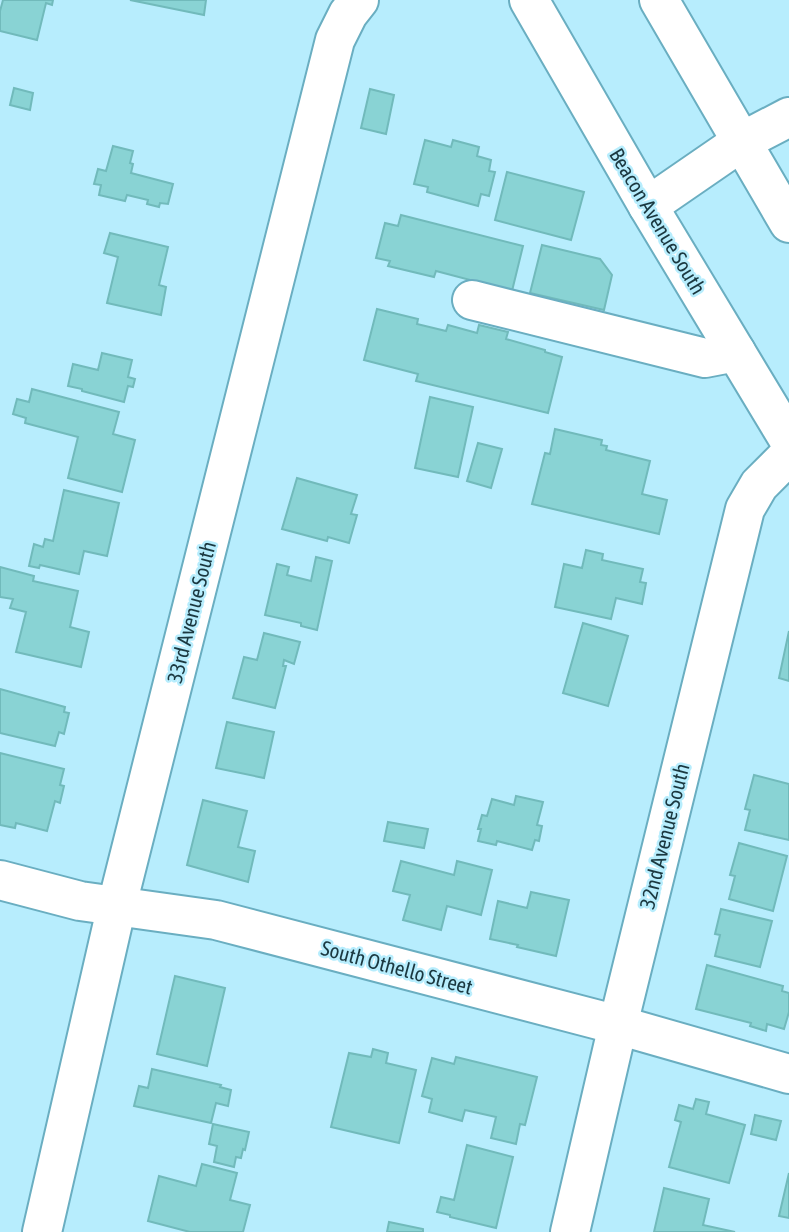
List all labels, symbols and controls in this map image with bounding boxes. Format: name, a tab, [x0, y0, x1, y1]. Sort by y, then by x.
street label: Beacon Avenue South	[605, 144, 711, 298]
street label: 33rd Avenue South	[162, 539, 220, 685]
street label: 32nd Avenue South	[634, 761, 694, 911]
street label: South Othello Street	[319, 935, 475, 999]

